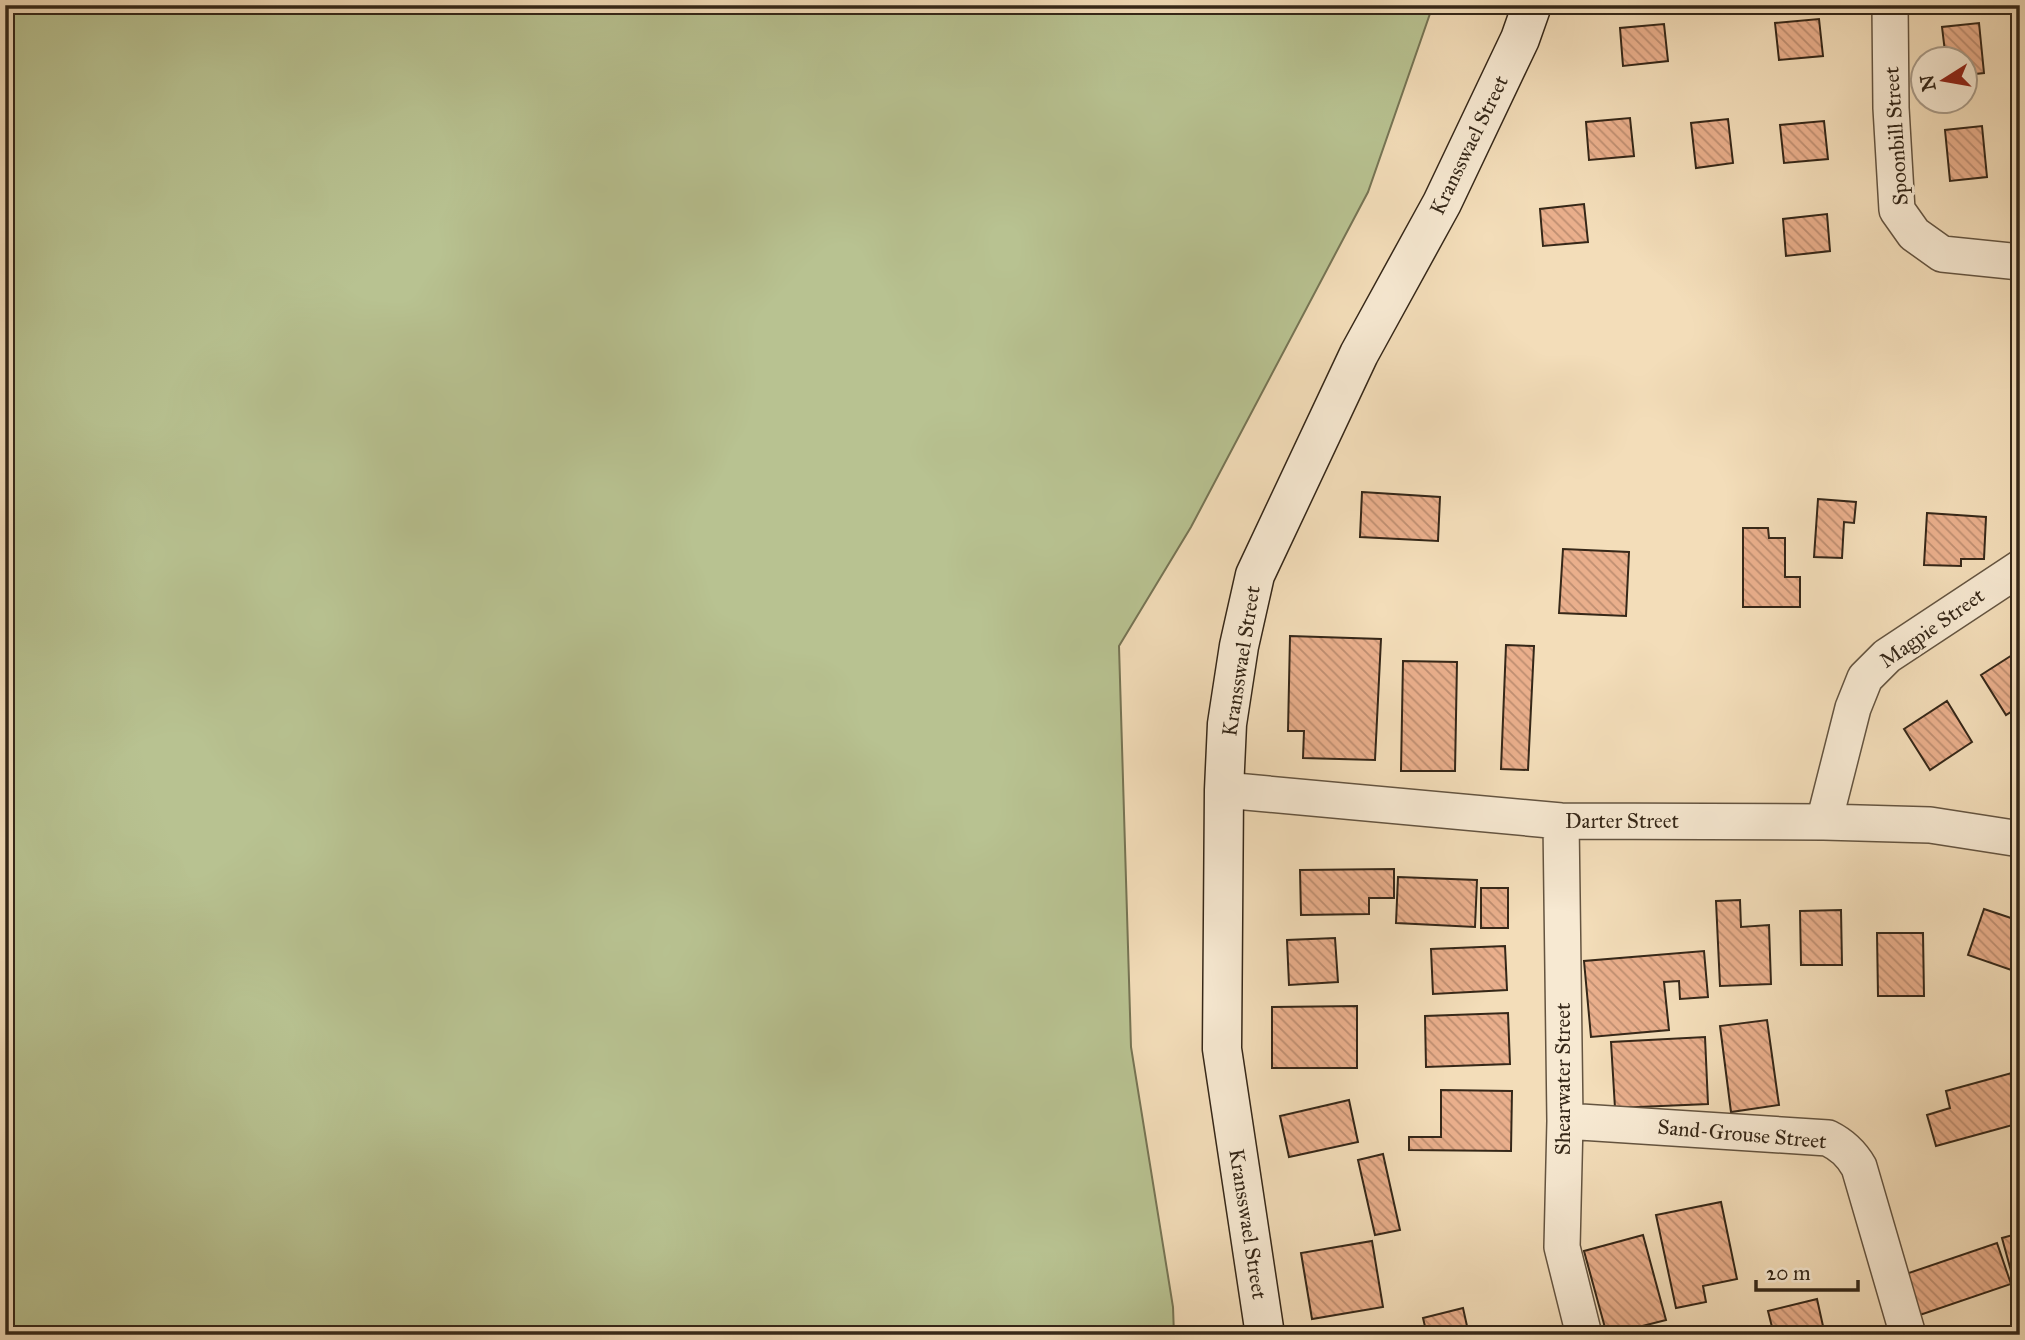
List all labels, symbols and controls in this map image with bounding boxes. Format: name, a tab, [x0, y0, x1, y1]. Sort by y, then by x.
north arrow	[1910, 46, 1980, 116]
street label: Spoonbill Street	[1878, 65, 1914, 206]
street label: Kransswael Street	[1424, 70, 1514, 219]
text: N	[1915, 73, 1941, 93]
street label: Magpie Street	[1875, 582, 1990, 674]
street label: Kransswael Street	[1216, 583, 1266, 738]
street label: Darter Street	[1565, 808, 1680, 834]
street label: Shearwater Street	[1550, 1002, 1576, 1155]
street label: Sand-Grouse Street	[1656, 1114, 1828, 1154]
street label: Kransswael Street	[1223, 1147, 1273, 1302]
scale bar	[1756, 1249, 1857, 1293]
text: 20 m	[1766, 1260, 1811, 1286]

